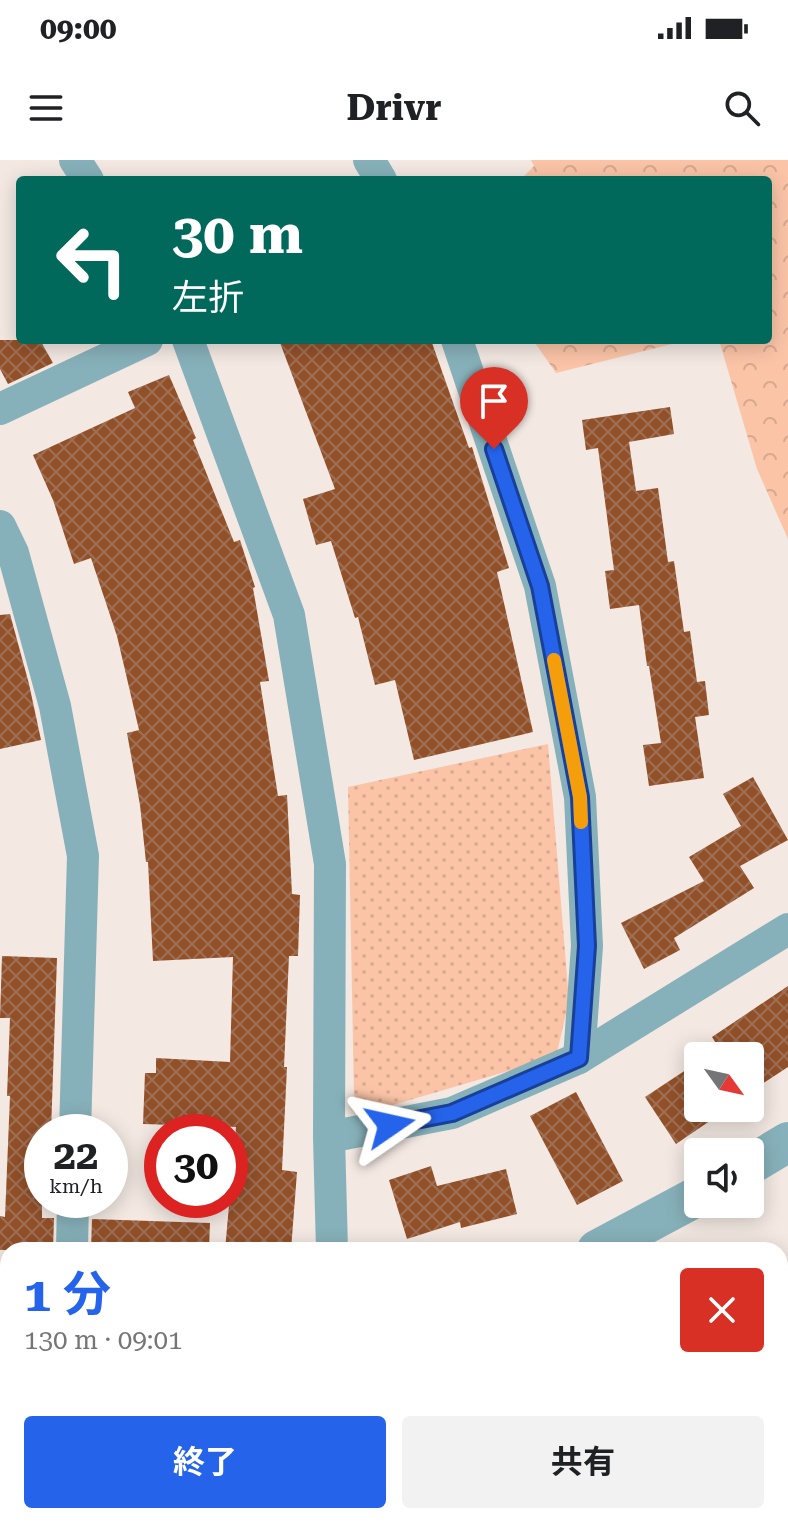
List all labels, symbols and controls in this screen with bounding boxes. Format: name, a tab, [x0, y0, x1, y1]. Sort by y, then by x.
text: 09:00	[40, 11, 117, 46]
icon: menu	[24, 86, 68, 130]
icon: search	[720, 86, 764, 130]
text: Drivr	[346, 87, 442, 129]
text: 30 m	[172, 201, 303, 267]
icon: left	[40, 208, 144, 312]
text: 左折	[172, 277, 244, 319]
pin	[460, 367, 528, 449]
icon: arrive	[472, 379, 516, 423]
north arrow	[684, 1042, 764, 1122]
map controls	[684, 1042, 764, 1218]
position arrow	[348, 1083, 432, 1167]
speed limit sign: 30	[144, 1114, 248, 1218]
text: 22	[54, 1132, 98, 1179]
button: sound	[684, 1138, 764, 1218]
text: km/h	[49, 1174, 103, 1198]
text: 1 分	[24, 1267, 111, 1323]
button: close	[680, 1268, 764, 1352]
text: 130 m · 09:01	[24, 1325, 183, 1355]
button: 終了	[24, 1416, 386, 1508]
button: 共有	[402, 1416, 764, 1508]

